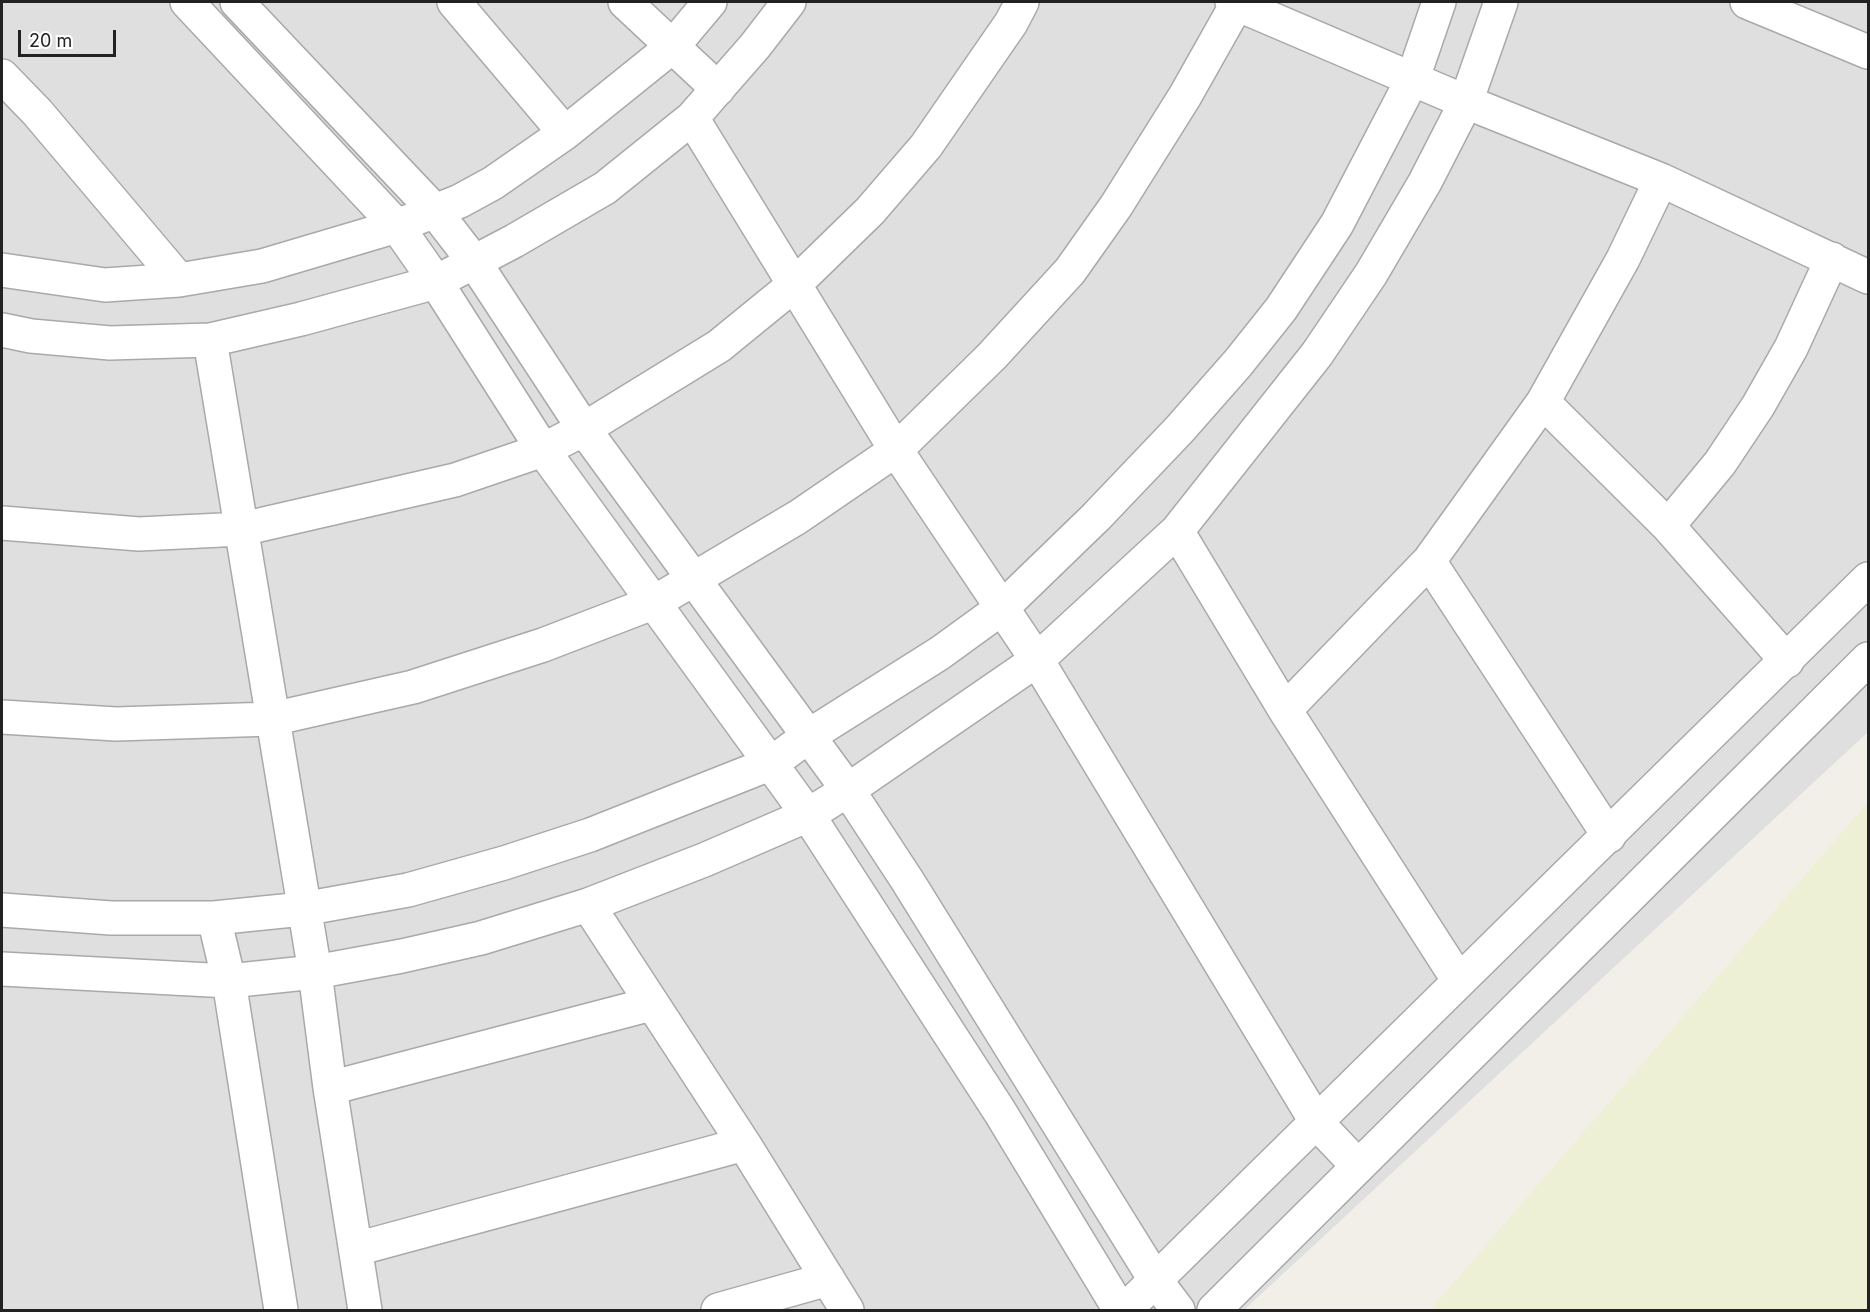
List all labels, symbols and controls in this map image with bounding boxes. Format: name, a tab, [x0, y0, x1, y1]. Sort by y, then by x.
scale bar	[21, 18, 118, 56]
text: 20 m	[29, 30, 72, 51]

